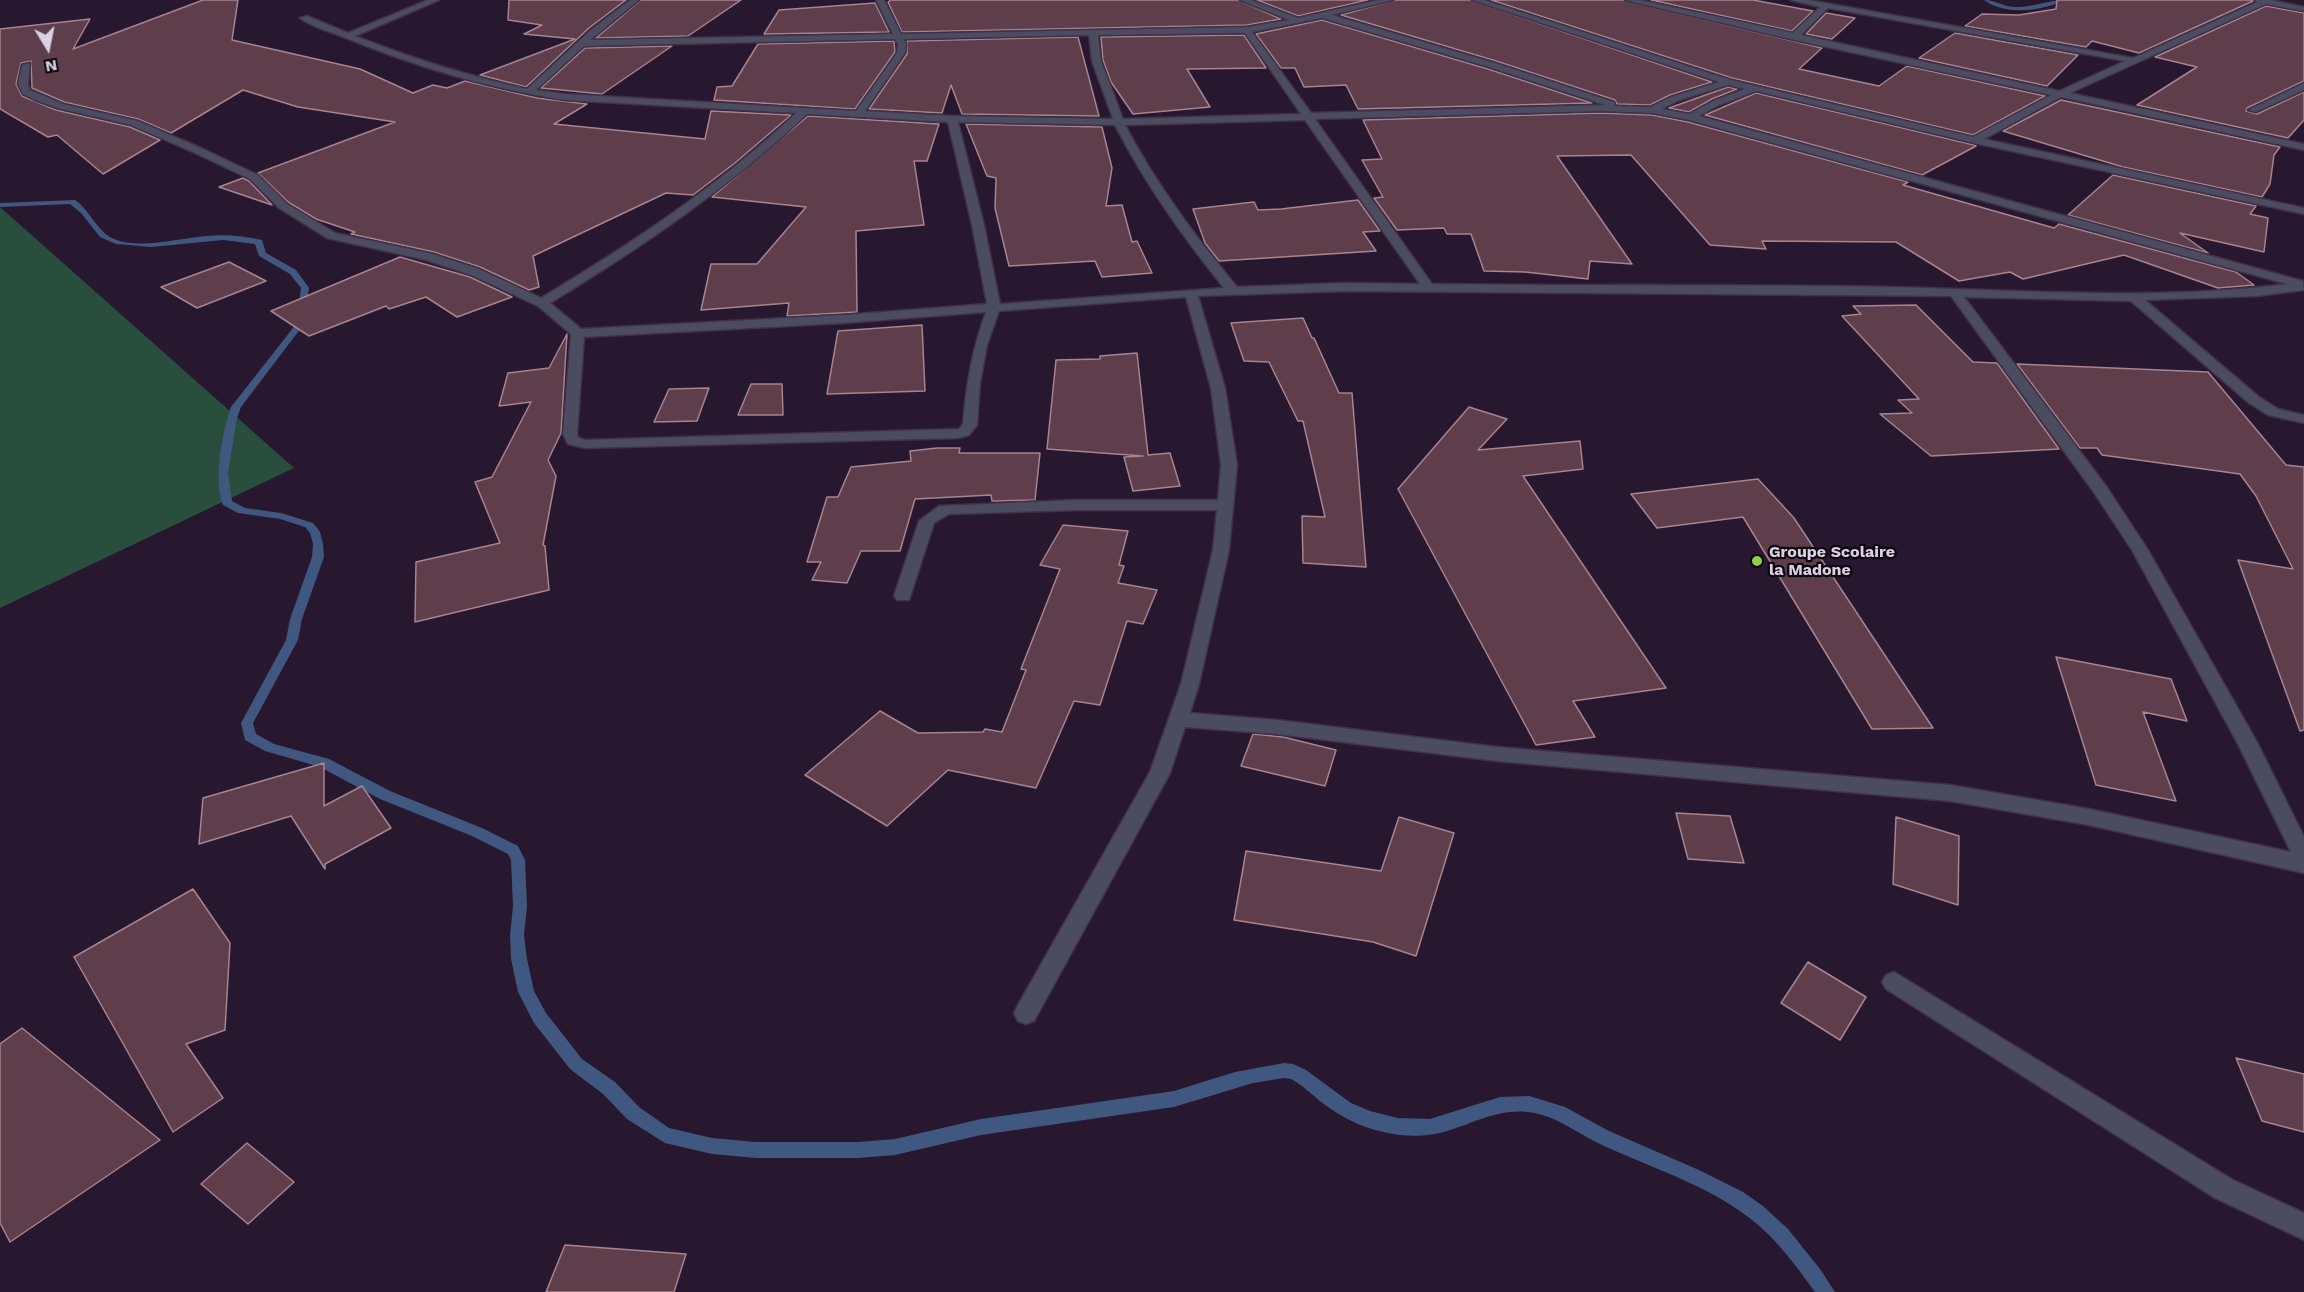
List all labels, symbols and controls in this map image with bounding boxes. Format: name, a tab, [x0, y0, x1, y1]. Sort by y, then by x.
north arrow	[18, 18, 78, 78]
text: N	[44, 56, 59, 77]
place label: Groupe Scolaire la Madone	[1769, 542, 1895, 580]
marker: Groupe Scolaire la Madone	[1750, 554, 1764, 568]

